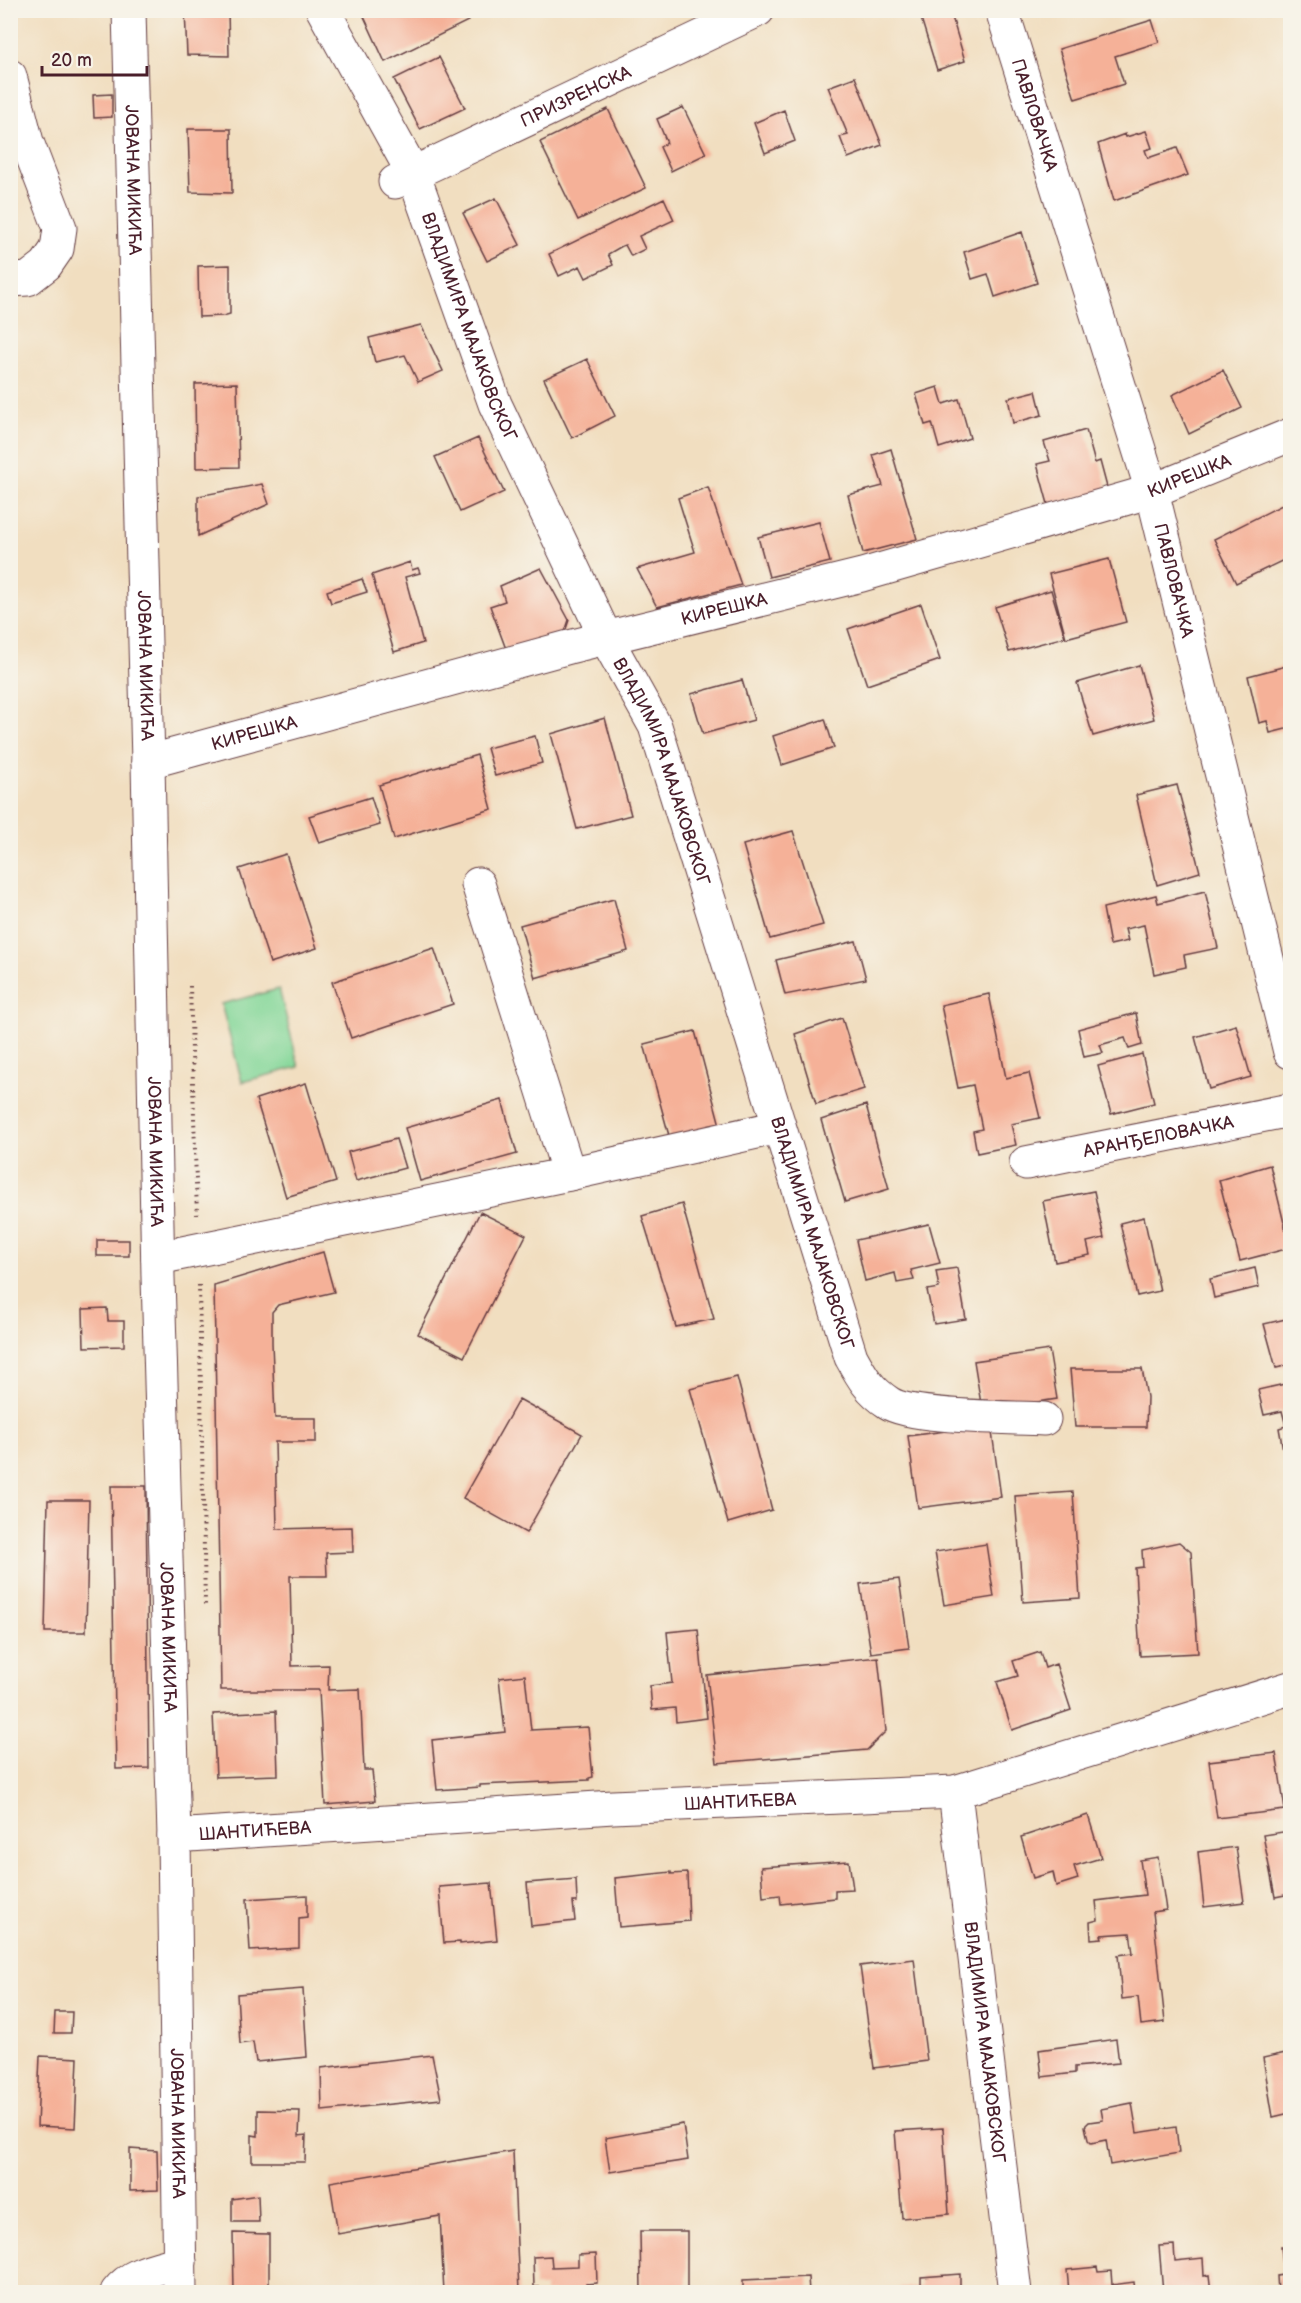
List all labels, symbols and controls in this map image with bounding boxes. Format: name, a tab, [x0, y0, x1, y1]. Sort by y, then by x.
scale bar	[42, 39, 147, 77]
text: 20 m	[51, 50, 92, 71]
street label: ПАВЛОВАЧКА	[1007, 56, 1062, 174]
street label: ПРИЗРЕНСКА	[517, 61, 634, 132]
street label: ЈОВАНА МИКИЋА	[121, 105, 146, 255]
street label: ВЛАДИМИРА МАЈАКОВСКОГ	[417, 209, 522, 445]
street label: КИРЕШКА	[1144, 450, 1234, 502]
street label: ПАВЛОВАЧКА	[1150, 521, 1198, 640]
street label: КИРЕШКА	[679, 588, 769, 630]
street label: ЈОВАНА МИКИЋА	[133, 590, 158, 741]
street label: ВЛАДИМИРА МАЈАКОВСКОГ	[609, 654, 714, 888]
street label: КИРЕШКА	[209, 711, 299, 755]
street label: ЈОВАНА МИКИЋА	[144, 1076, 168, 1227]
street label: АРАНЂЕЛОВАЧКА	[1080, 1111, 1236, 1162]
street label: ВЛАДИМИРА МАЈАКОВСКОГ	[766, 1114, 859, 1352]
street label: ЈОВАНА МИКИЋА	[156, 1562, 181, 1713]
street label: ШАНТИЋЕВА	[683, 1788, 797, 1814]
street label: ШАНТИЋЕВА	[198, 1816, 312, 1845]
street label: ВЛАДИМИРА МАЈАКОВСКОГ	[960, 1920, 1010, 2164]
street label: ЈОВАНА МИКИЋА	[166, 2048, 189, 2199]

